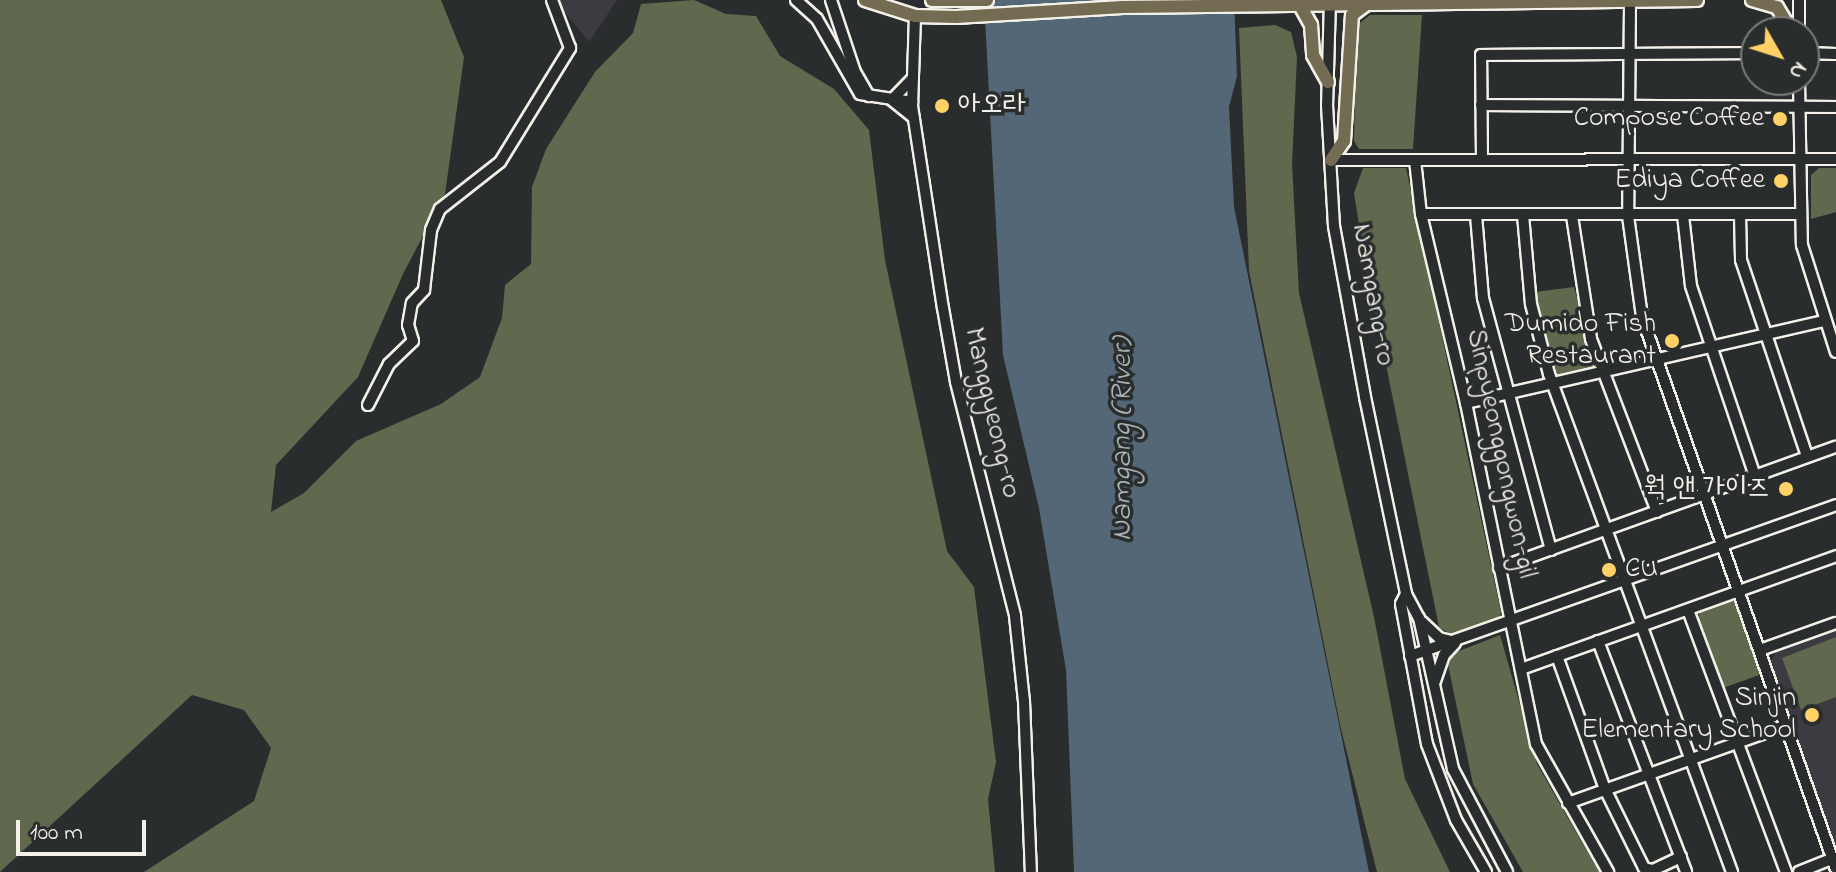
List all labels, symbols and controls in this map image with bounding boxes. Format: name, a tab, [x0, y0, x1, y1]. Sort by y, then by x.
north arrow	[1740, 16, 1820, 96]
text: N	[1780, 54, 1814, 86]
place label: 아오라	[958, 89, 1026, 123]
marker: 아오라	[933, 97, 951, 115]
place label: Compose Coffee	[1574, 102, 1764, 136]
marker: Compose Coffee	[1771, 110, 1789, 128]
place label: Ediya Coffee	[1614, 164, 1765, 198]
marker: Ediya Coffee	[1772, 172, 1790, 190]
street label: Namgang-ro	[1343, 221, 1401, 369]
place label: Dumido Fish Restaurant	[1505, 308, 1656, 374]
street label: Manggyeong-ro	[955, 324, 1027, 502]
street label: Sinpyeonggongwon-gil	[1457, 326, 1543, 582]
marker: Dumido Fish Restaurant	[1663, 332, 1681, 350]
water label: Namgang (River)	[1105, 337, 1141, 541]
place label: 웍 앤 가이즈	[1643, 472, 1770, 506]
marker: 웍 앤 가이즈	[1777, 480, 1795, 498]
place label: CU	[1625, 553, 1658, 587]
marker: CU	[1600, 561, 1618, 579]
place label: Sinjin Elementary School	[1581, 682, 1796, 748]
marker: Sinjin Elementary School	[1803, 706, 1821, 724]
scale bar	[20, 804, 150, 854]
text: 100 m	[30, 816, 83, 851]

